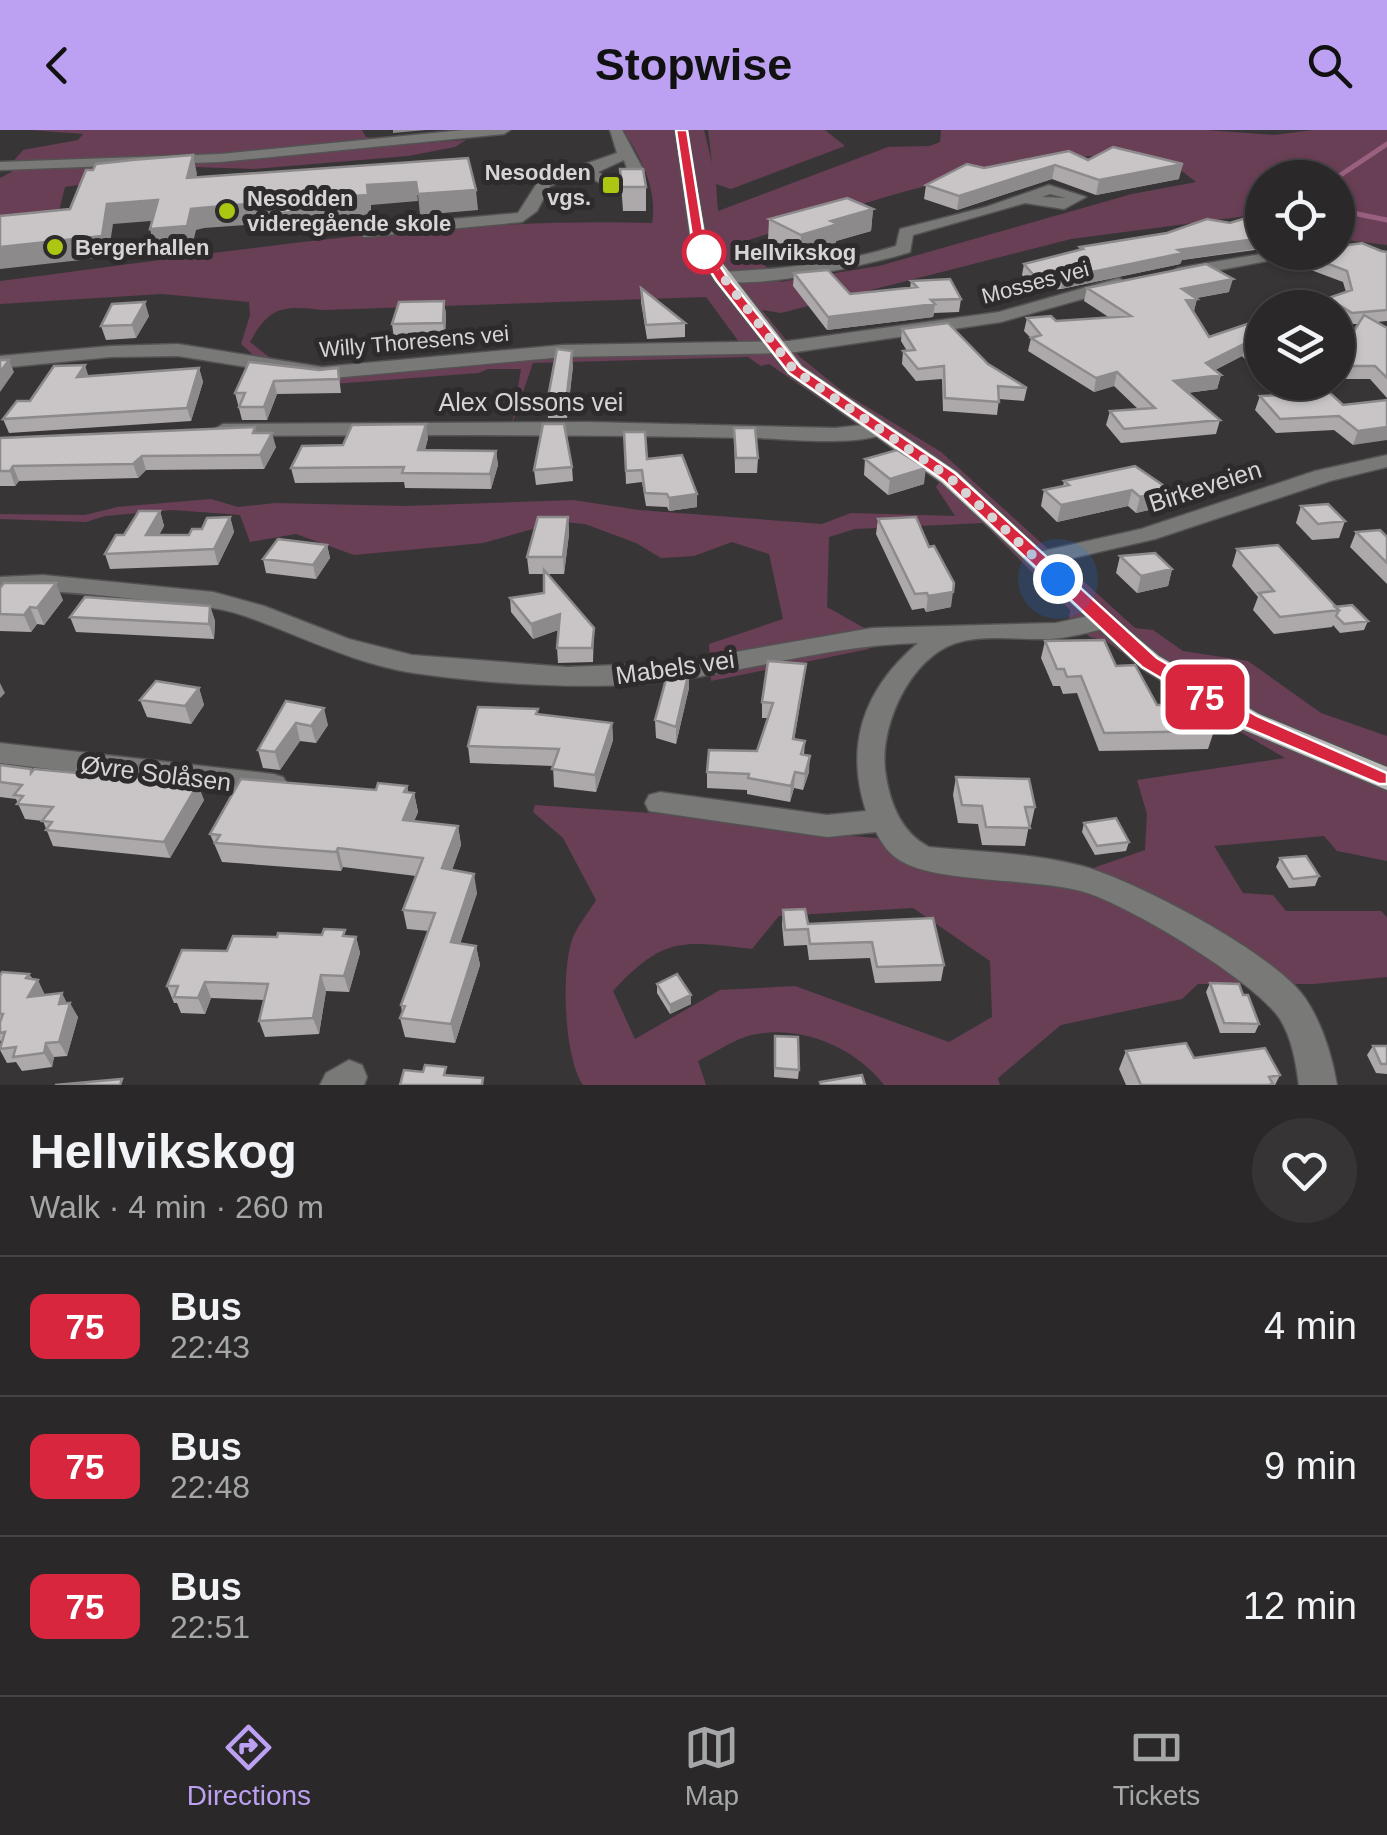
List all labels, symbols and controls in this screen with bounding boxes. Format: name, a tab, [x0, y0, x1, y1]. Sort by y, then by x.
icon: back	[30, 38, 85, 93]
icon: search	[1302, 38, 1357, 93]
text: Stopwise	[595, 39, 792, 90]
place label: Nesodden vgs.	[485, 160, 591, 210]
map controls	[1245, 160, 1355, 400]
button: locate	[1245, 160, 1355, 270]
marker: Nesodden vgs.	[600, 174, 622, 196]
place label: Nesodden videregående skole	[247, 186, 451, 236]
marker: Nesodden videregående skole	[216, 200, 238, 222]
marker: Hellvikskog	[683, 231, 725, 273]
place label: Bergerhallen	[75, 235, 210, 260]
marker: Bergerhallen	[44, 236, 66, 258]
place label: Hellvikskog	[734, 240, 856, 265]
street label: Mosses vei	[979, 256, 1092, 309]
button: layers	[1245, 290, 1355, 400]
street label: Willy Thoresens vei	[318, 321, 510, 362]
street label: Alex Olssons vei	[439, 388, 623, 416]
street label: Birkeveien	[1145, 455, 1265, 517]
your location	[1033, 554, 1083, 604]
street label: Mabels vei	[614, 645, 736, 689]
line badge: 75	[1160, 664, 1250, 730]
text: 75	[1186, 678, 1224, 717]
street label: Øvre Solåsen	[79, 750, 233, 796]
button: heart	[1252, 1118, 1357, 1223]
text: Hellvikskog	[30, 1125, 297, 1178]
text: Walk · 4 min · 260 m	[30, 1189, 324, 1225]
text: Bus	[170, 1286, 242, 1328]
text: 4 min	[1264, 1305, 1357, 1347]
text: 75	[66, 1307, 104, 1346]
text: 22:43	[170, 1329, 250, 1365]
text: Bus	[170, 1426, 242, 1468]
text: 9 min	[1264, 1445, 1357, 1487]
text: 75	[66, 1447, 104, 1486]
text: 22:48	[170, 1469, 250, 1505]
text: Bus	[170, 1566, 242, 1608]
text: 12 min	[1243, 1585, 1357, 1627]
text: 75	[66, 1587, 104, 1626]
text: 22:51	[170, 1609, 250, 1645]
tab: Directions	[187, 1720, 311, 1812]
tab: Map	[684, 1720, 739, 1812]
tab: Tickets	[1113, 1720, 1200, 1812]

